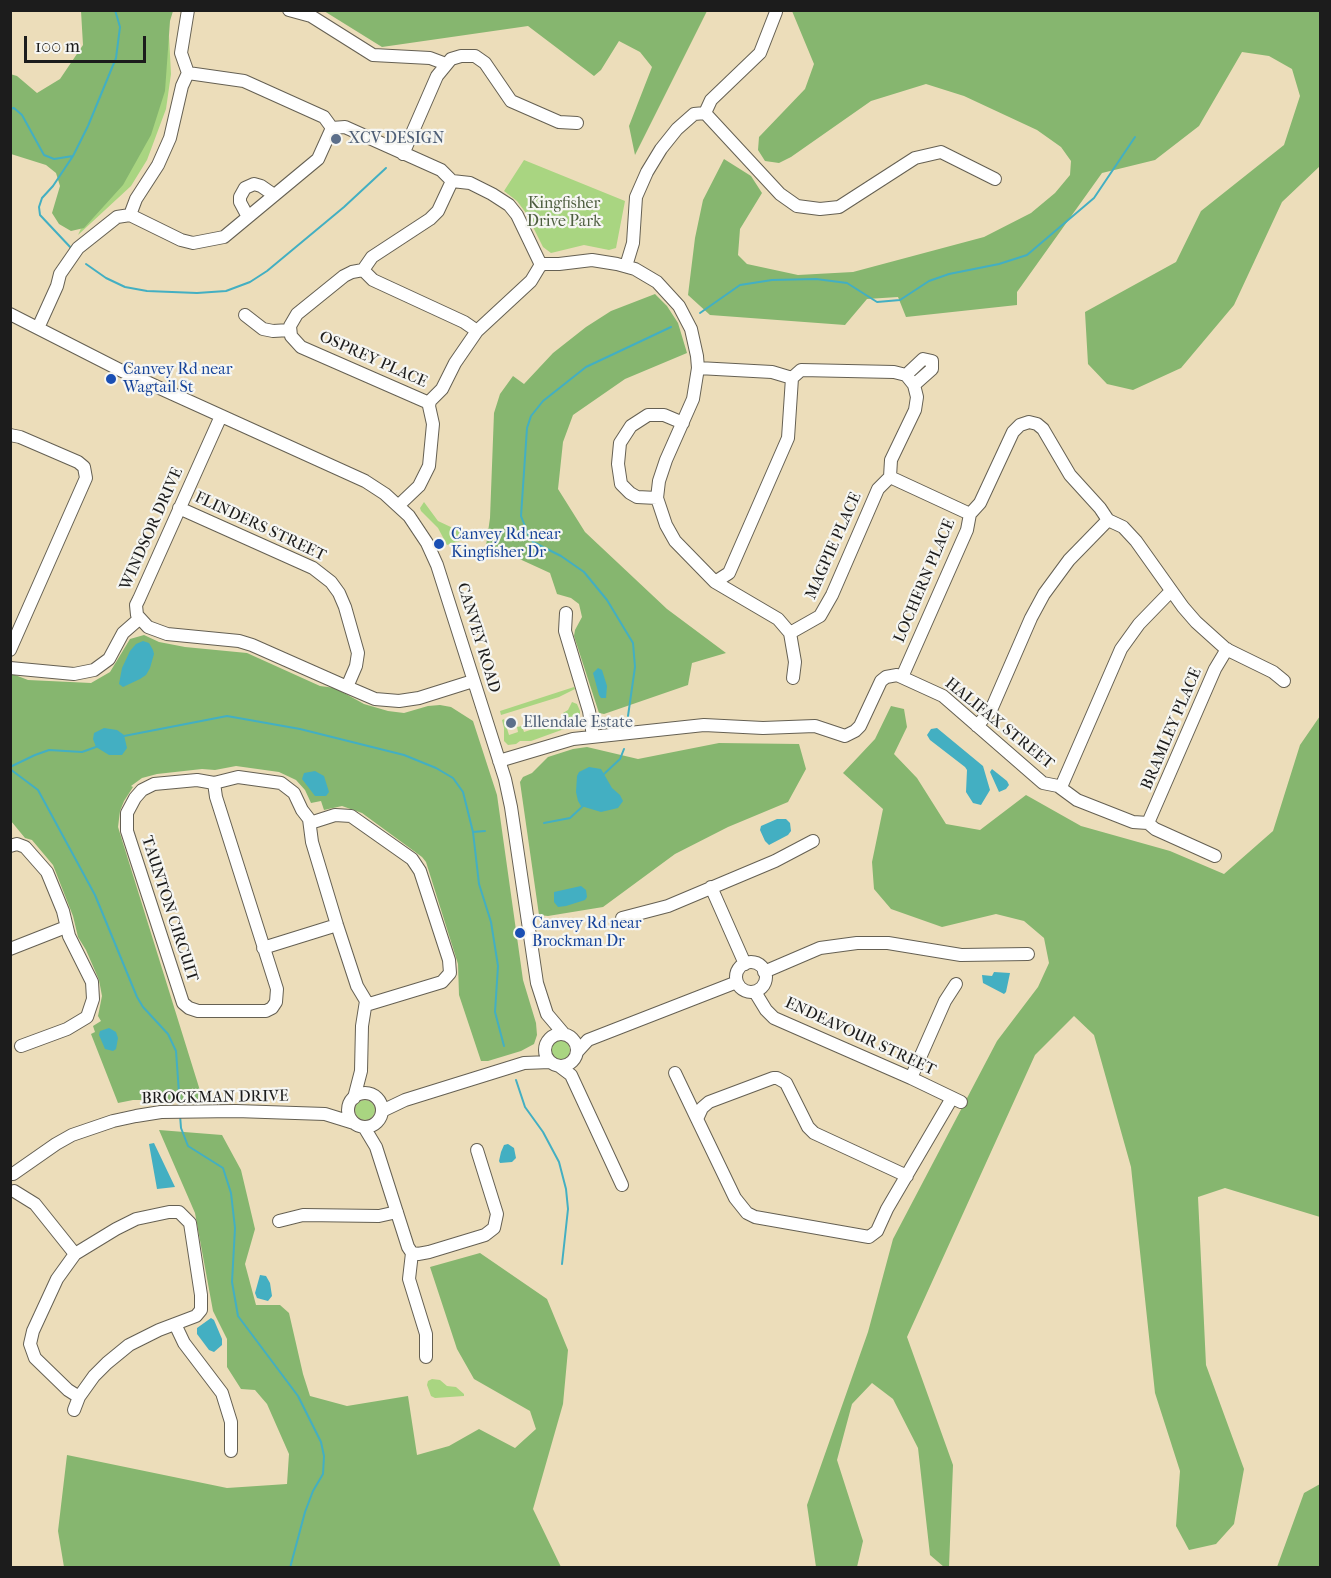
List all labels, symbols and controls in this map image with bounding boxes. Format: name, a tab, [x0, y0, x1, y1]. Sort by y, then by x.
scale bar	[27, 24, 148, 62]
text: 100 m	[35, 36, 80, 57]
place label: XCV DESIGN	[348, 129, 444, 149]
marker: XCV DESIGN	[329, 132, 343, 146]
park label: Kingfisher Drive Park	[527, 194, 601, 232]
street label: OSPREY PLACE	[316, 328, 430, 392]
place label: Canvey Rd near Wagtail St	[123, 360, 232, 398]
marker: Canvey Rd near Wagtail St	[104, 372, 118, 386]
street label: WINDSOR DRIVE	[116, 465, 188, 593]
street label: FLINDERS STREET	[191, 488, 329, 566]
street label: MAGPIE PLACE	[802, 490, 866, 602]
street label: LOCHERN PLACE	[890, 516, 960, 646]
place label: Canvey Rd near Kingfisher Dr	[451, 525, 560, 563]
marker: Canvey Rd near Kingfisher Dr	[432, 537, 446, 551]
street label: CANVEY ROAD	[452, 581, 504, 695]
street label: BRAMLEY PLACE	[1138, 665, 1206, 793]
street label: HALIFAX STREET	[941, 674, 1057, 774]
place label: Ellendale Estate	[523, 713, 633, 733]
marker: Ellendale Estate	[504, 716, 518, 730]
street label: TAUNTON CIRCUIT	[136, 834, 202, 984]
place label: Canvey Rd near Brockman Dr	[532, 914, 641, 952]
marker: Canvey Rd near Brockman Dr	[513, 926, 527, 940]
street label: ENDEAVOUR STREET	[782, 994, 938, 1080]
street label: BROCKMAN DRIVE	[141, 1087, 289, 1109]

